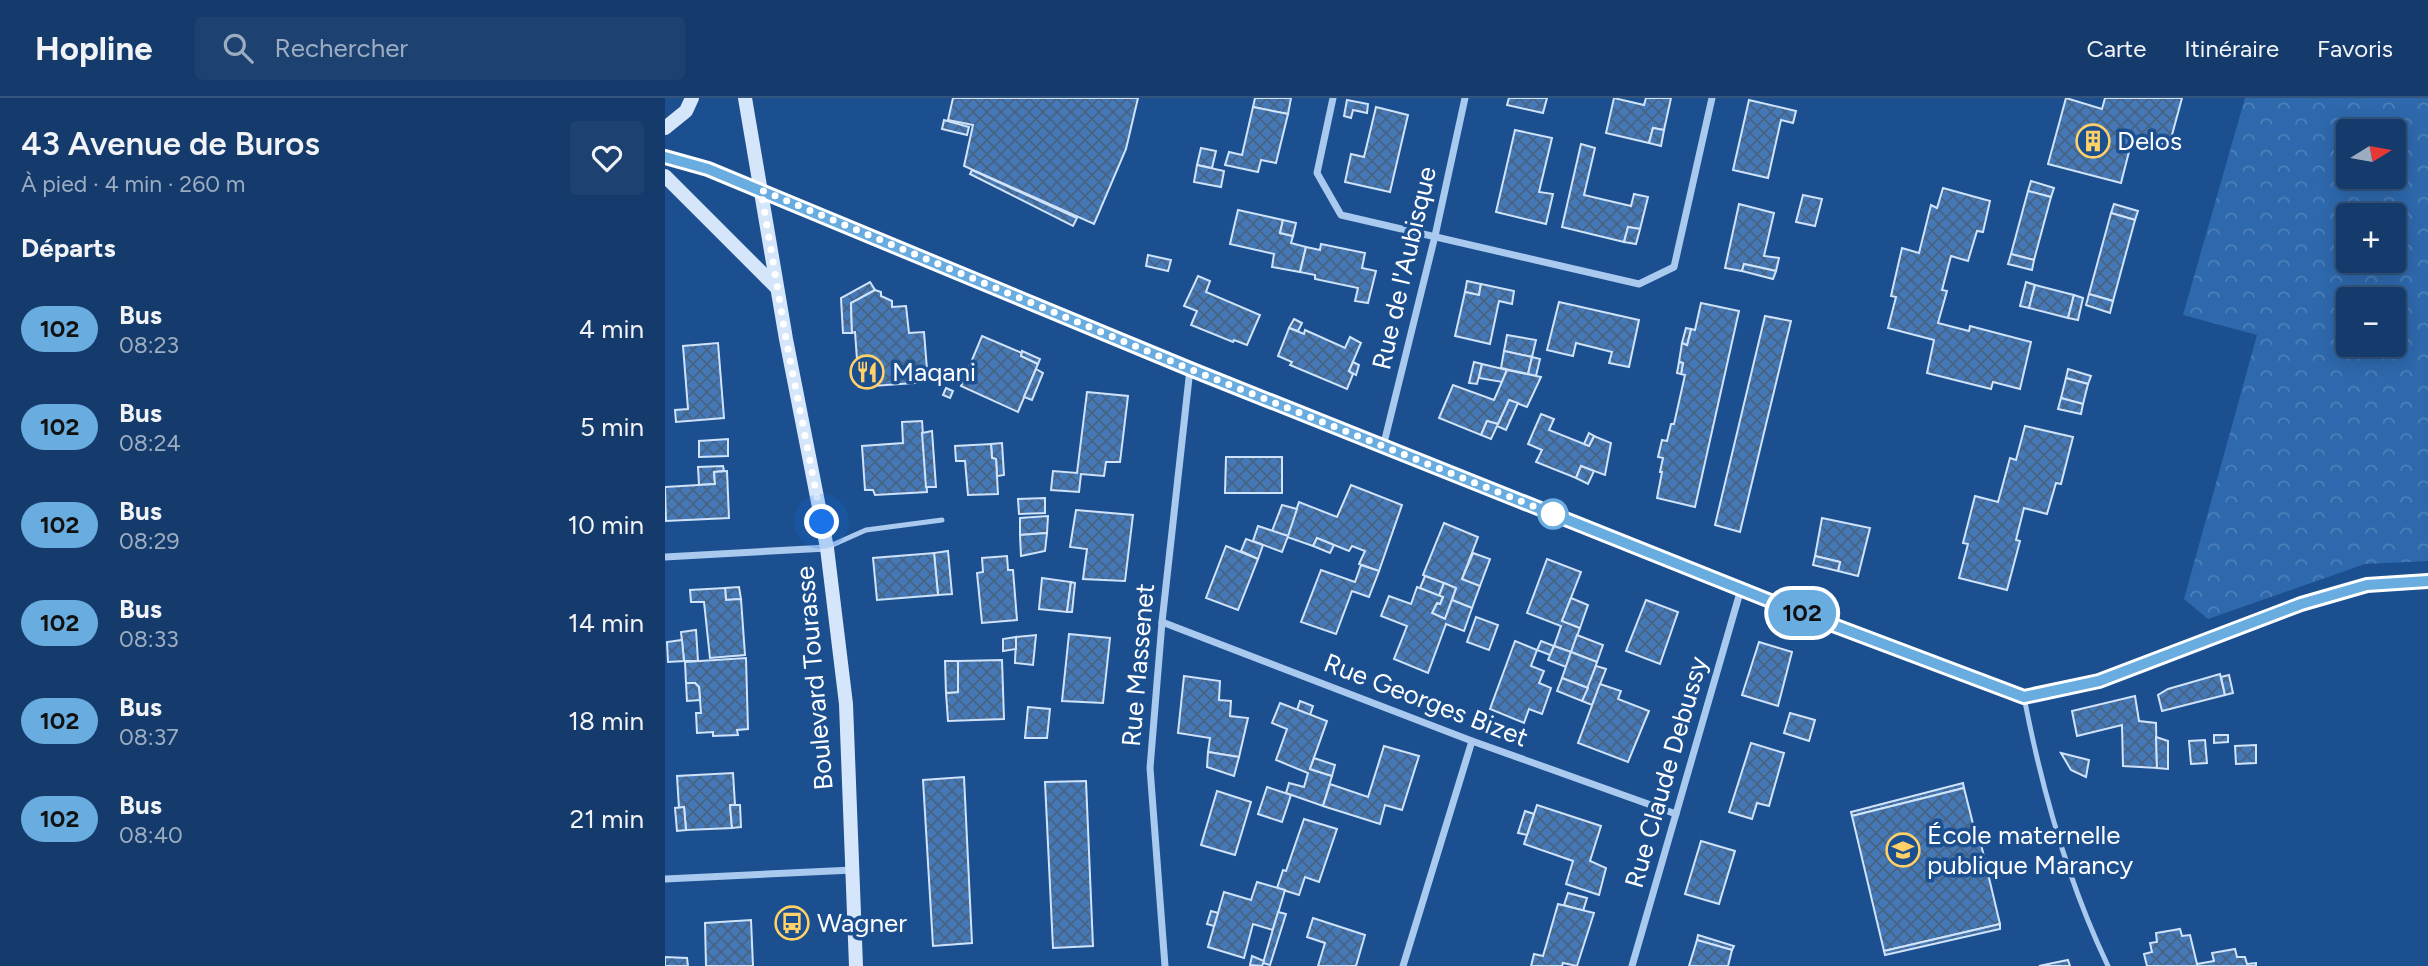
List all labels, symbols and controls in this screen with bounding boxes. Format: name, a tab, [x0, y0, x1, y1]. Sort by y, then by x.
search box	[195, 17, 685, 80]
text: Hopline	[35, 29, 153, 68]
icon: search	[219, 29, 257, 67]
text: Rechercher	[275, 32, 408, 64]
text: Carte	[2086, 34, 2146, 63]
text: Itinéraire	[2184, 34, 2279, 63]
text: Favoris	[2317, 34, 2393, 63]
north arrow	[2336, 119, 2406, 189]
map controls	[2336, 119, 2406, 357]
button: heart	[570, 121, 644, 195]
building icon: Delos	[2074, 122, 2112, 160]
text: 43 Avenue de Buros	[21, 124, 320, 163]
place label: Delos	[2117, 125, 2182, 157]
street label: Rue de l'Aubisque	[1365, 163, 1443, 373]
text: À pied · 4 min · 260 m	[21, 170, 245, 198]
button: +	[2336, 203, 2406, 273]
text: Départs	[21, 232, 116, 264]
button: −	[2336, 287, 2406, 357]
text: Bus	[119, 299, 162, 331]
text: 4 min	[579, 313, 644, 345]
text: 102	[40, 314, 79, 343]
text: 08:23	[119, 331, 179, 359]
restaurant icon: Maqani	[848, 353, 886, 391]
place label: Maqani	[892, 356, 976, 388]
text: Bus	[119, 397, 162, 429]
text: 5 min	[580, 411, 644, 443]
text: 102	[40, 412, 79, 441]
text: 08:24	[119, 429, 181, 457]
text: Bus	[119, 495, 162, 527]
unlabelled marker	[1538, 499, 1568, 529]
your location	[804, 504, 839, 539]
text: 10 min	[568, 509, 644, 541]
text: 102	[40, 510, 79, 539]
text: 08:29	[119, 527, 180, 555]
street label: Boulevard Tourasse	[788, 565, 840, 791]
street label: Rue Massenet	[1115, 582, 1161, 748]
line badge: 102	[1762, 590, 1842, 636]
text: Bus	[119, 593, 162, 625]
text: 102	[1782, 598, 1822, 627]
text: 14 min	[568, 607, 644, 639]
text: 102	[40, 608, 79, 637]
text: 08:33	[119, 625, 179, 653]
street label: Rue Georges Bizet	[1319, 646, 1533, 754]
street label: Rue Claude Debussy	[1618, 652, 1714, 891]
text: Bus	[119, 691, 162, 723]
text: 18 min	[568, 705, 644, 737]
text: 102	[40, 706, 79, 735]
text: 08:37	[119, 723, 179, 751]
text: Bus	[119, 789, 162, 821]
text: 21 min	[570, 803, 644, 835]
text: 102	[40, 804, 79, 833]
place label: École maternelle publique Marancy	[1927, 819, 2134, 881]
text: 08:40	[119, 821, 183, 849]
school or university icon: École maternelle publique Marancy	[1884, 831, 1922, 869]
bus stop icon: Wagner	[773, 904, 811, 942]
place label: Wagner	[817, 907, 907, 939]

